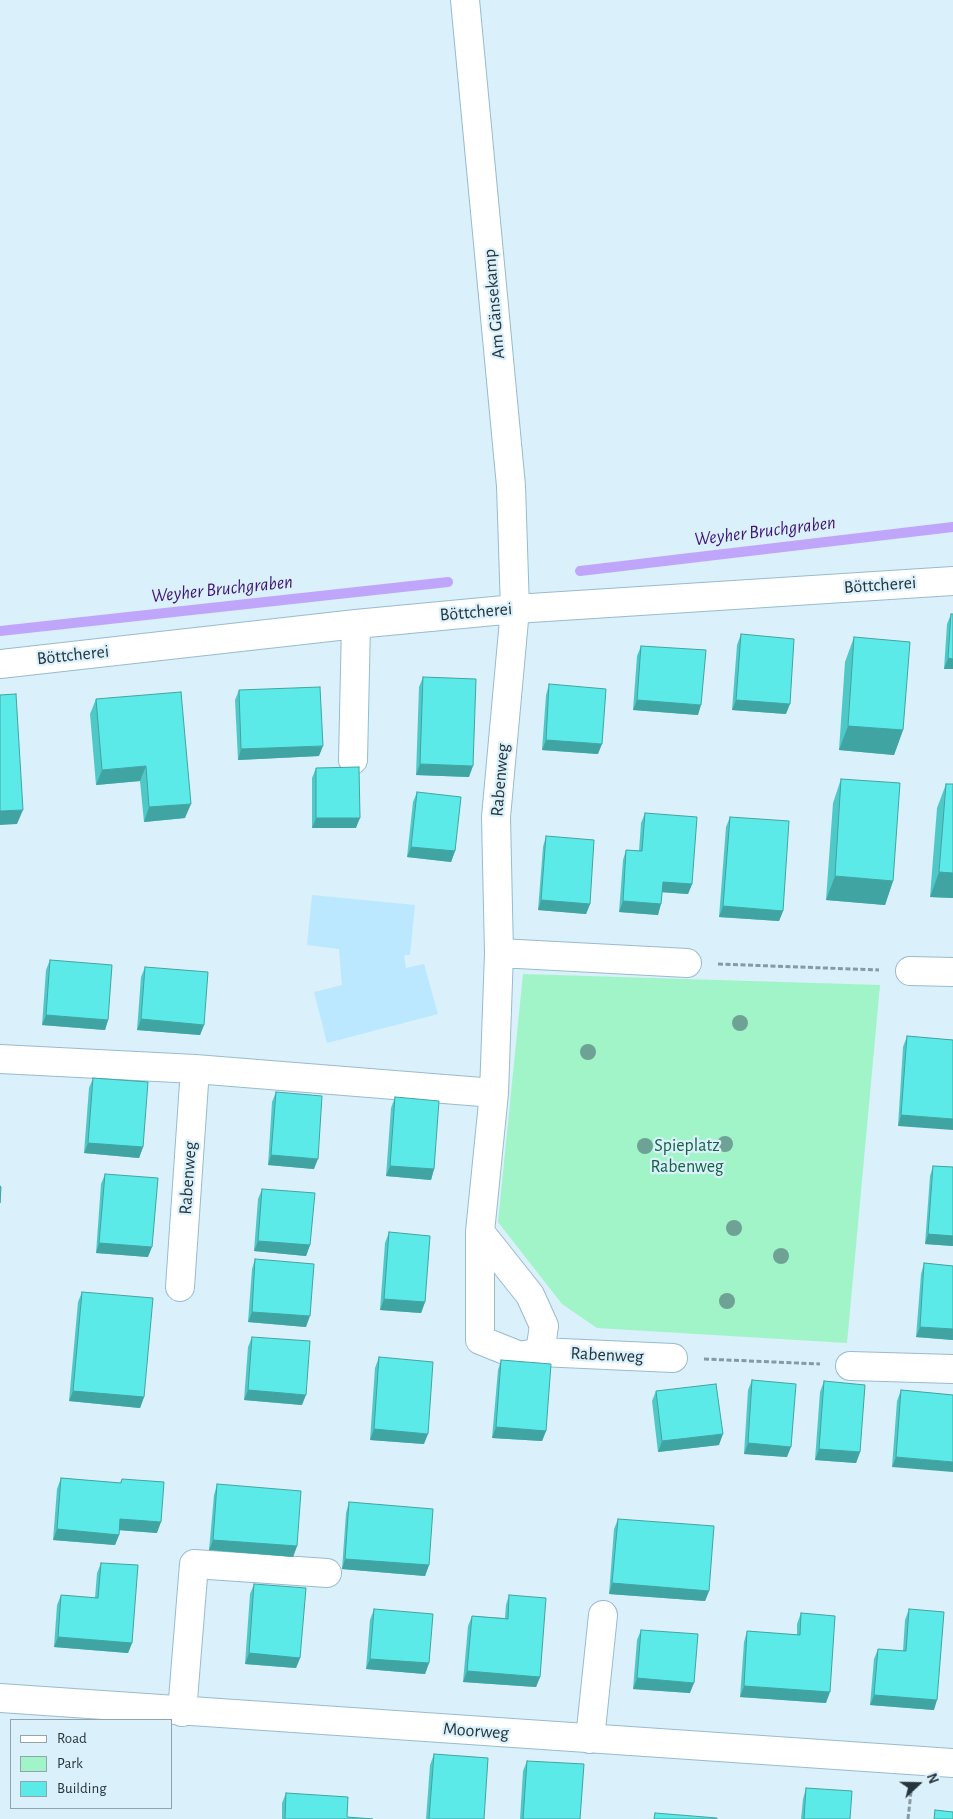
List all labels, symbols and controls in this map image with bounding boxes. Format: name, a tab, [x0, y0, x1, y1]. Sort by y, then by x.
street label: Am Gänsekamp	[478, 248, 510, 360]
water label: Weyher Bruchgraben	[693, 511, 837, 551]
water label: Weyher Bruchgraben	[150, 570, 294, 608]
street label: Böttcherei	[843, 572, 917, 598]
street label: Böttcherei	[439, 598, 513, 626]
street label: Böttcherei	[36, 640, 110, 670]
street label: Rabenweg	[486, 743, 514, 817]
park label: Spieplatz Rabenweg	[650, 1135, 724, 1178]
street label: Rabenweg	[175, 1141, 201, 1215]
street label: Rabenweg	[570, 1342, 644, 1368]
street label: Moorweg	[442, 1718, 510, 1744]
legend	[10, 1719, 172, 1809]
text: Road	[57, 1731, 87, 1746]
text: Park	[57, 1756, 83, 1771]
north arrow	[893, 1759, 943, 1809]
text: N	[924, 1772, 940, 1786]
text: Building	[57, 1781, 107, 1796]

